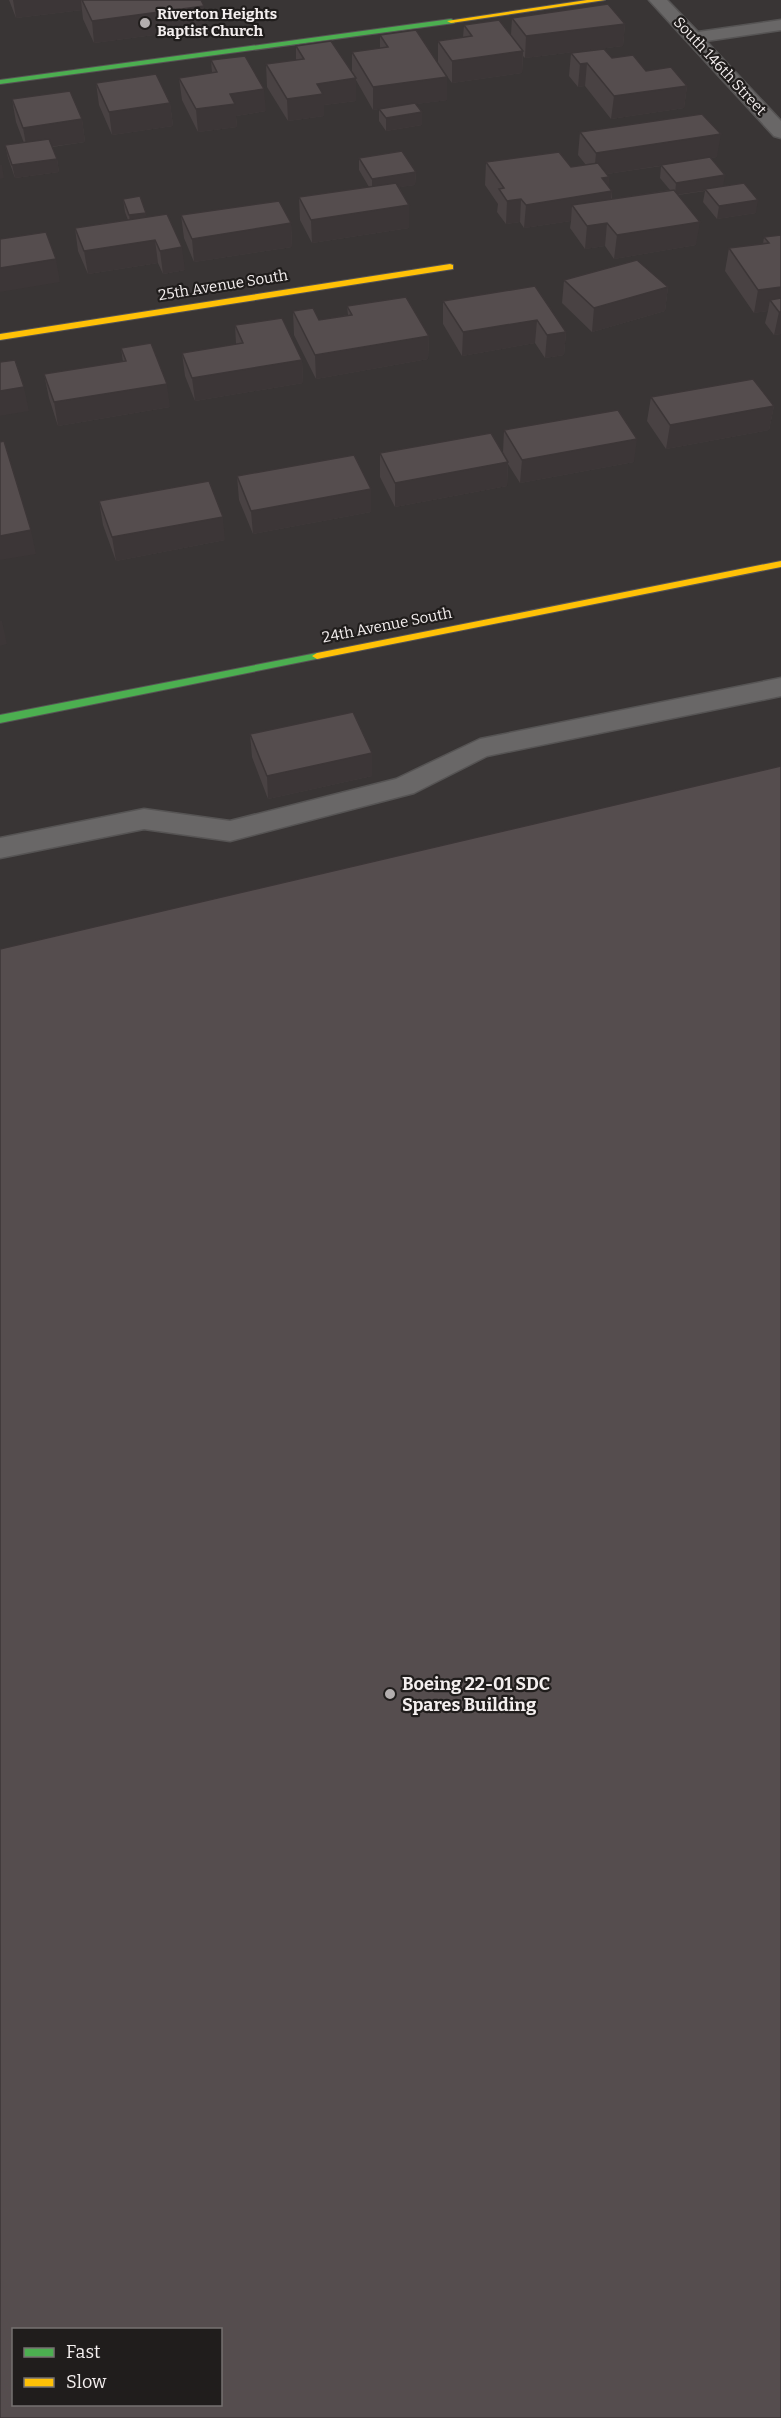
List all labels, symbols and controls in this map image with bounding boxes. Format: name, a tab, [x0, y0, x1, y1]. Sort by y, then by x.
place label: Riverton Heights Baptist Church	[157, 5, 277, 40]
street label: South 146th Street	[670, 13, 771, 119]
marker: Riverton Heights Baptist Church	[138, 16, 152, 30]
street label: 25th Avenue South	[157, 266, 290, 304]
street label: 24th Avenue South	[321, 603, 454, 646]
place label: Boeing 22-01 SDC Spares Building	[402, 1673, 550, 1716]
marker: Boeing 22-01 SDC Spares Building	[383, 1687, 397, 1701]
legend	[12, 2328, 222, 2406]
text: Fast	[66, 2341, 101, 2363]
text: Slow	[66, 2371, 107, 2393]

